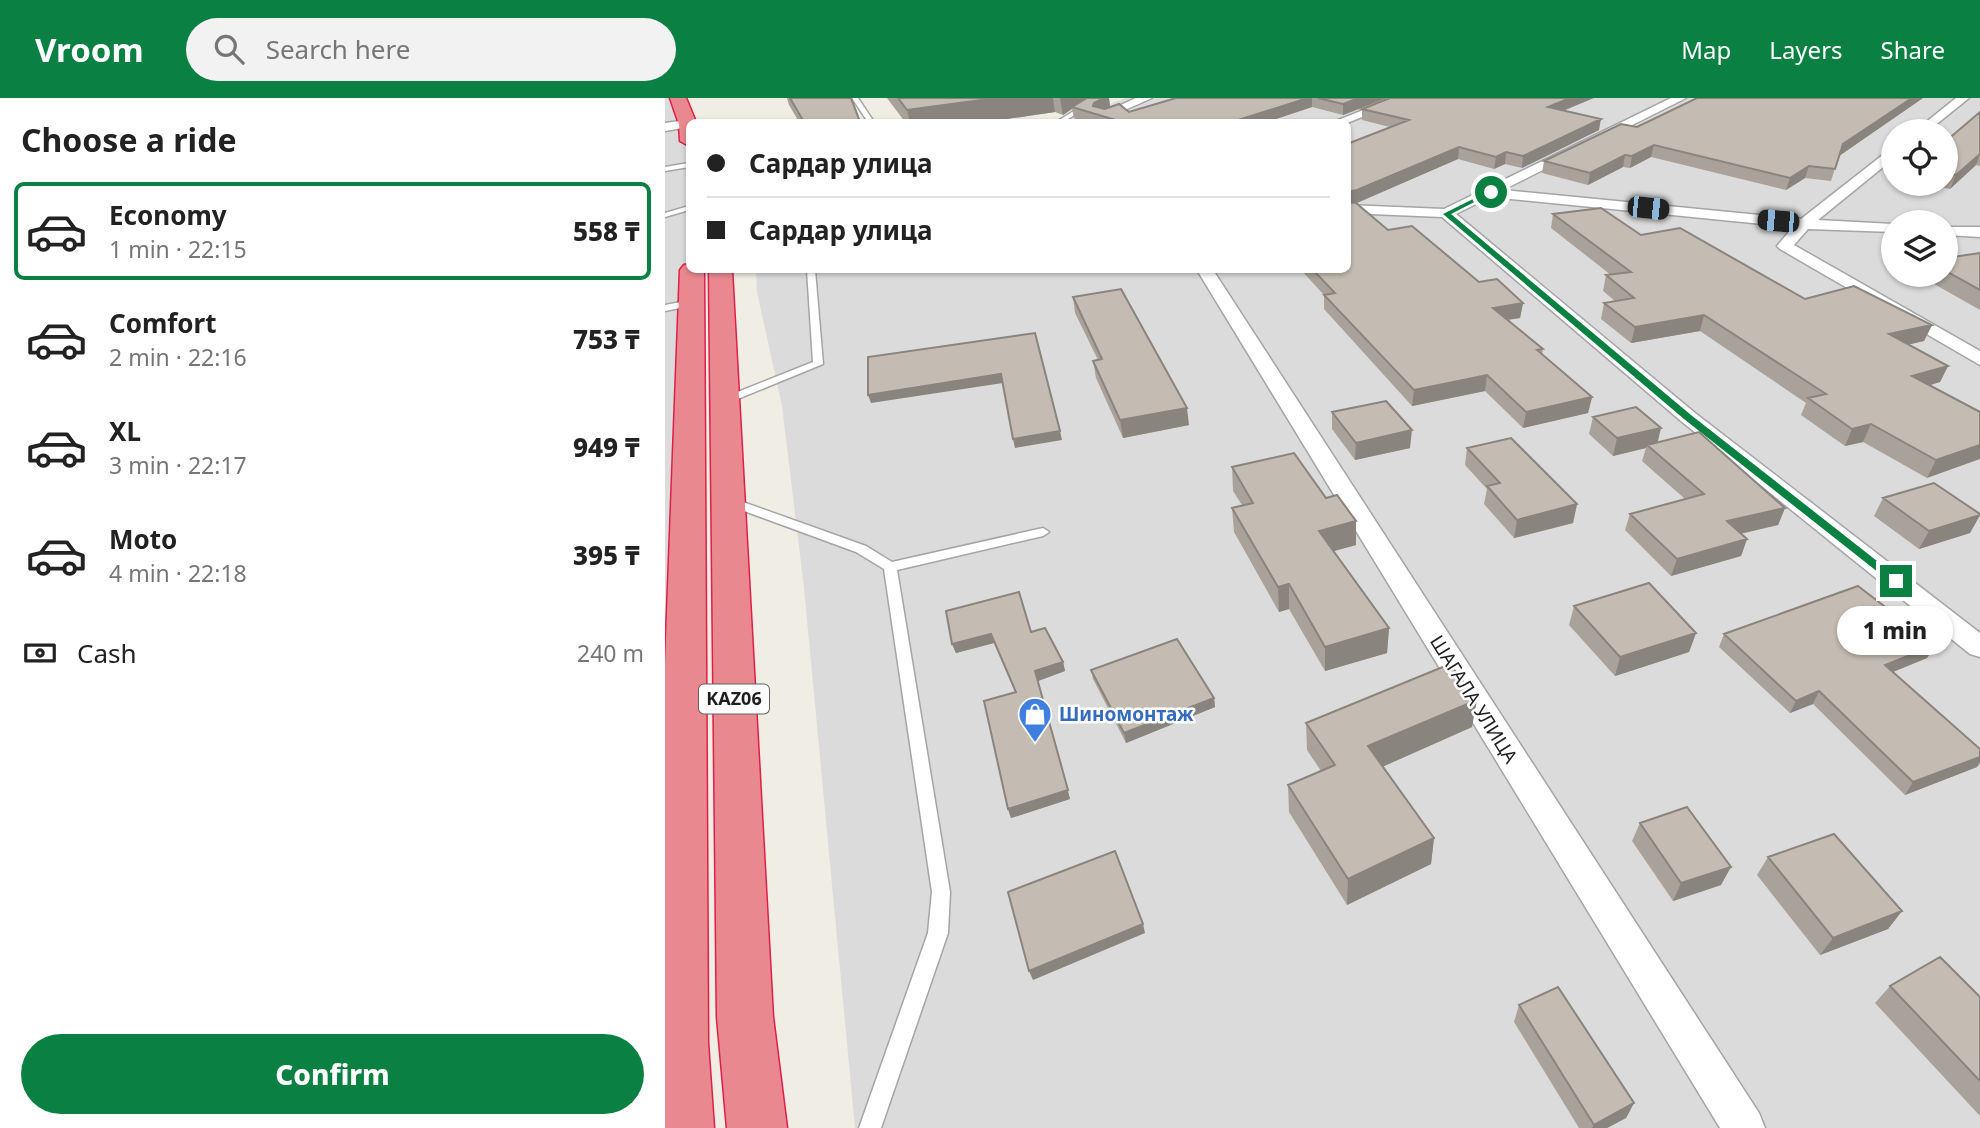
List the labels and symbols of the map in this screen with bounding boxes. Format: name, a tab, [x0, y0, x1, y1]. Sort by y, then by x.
route start	[1475, 176, 1507, 208]
car	[1627, 195, 1670, 221]
car	[1757, 209, 1800, 233]
route end	[1880, 565, 1912, 597]
callout: 1 min	[1838, 606, 1954, 654]
street label: ШАГАЛА УЛИЦА	[1424, 630, 1524, 769]
road number: KАZ06	[699, 684, 769, 714]
shop icon: Шиномонтаж	[1016, 695, 1054, 744]
place label: Шиномонтаж	[1059, 701, 1194, 727]

